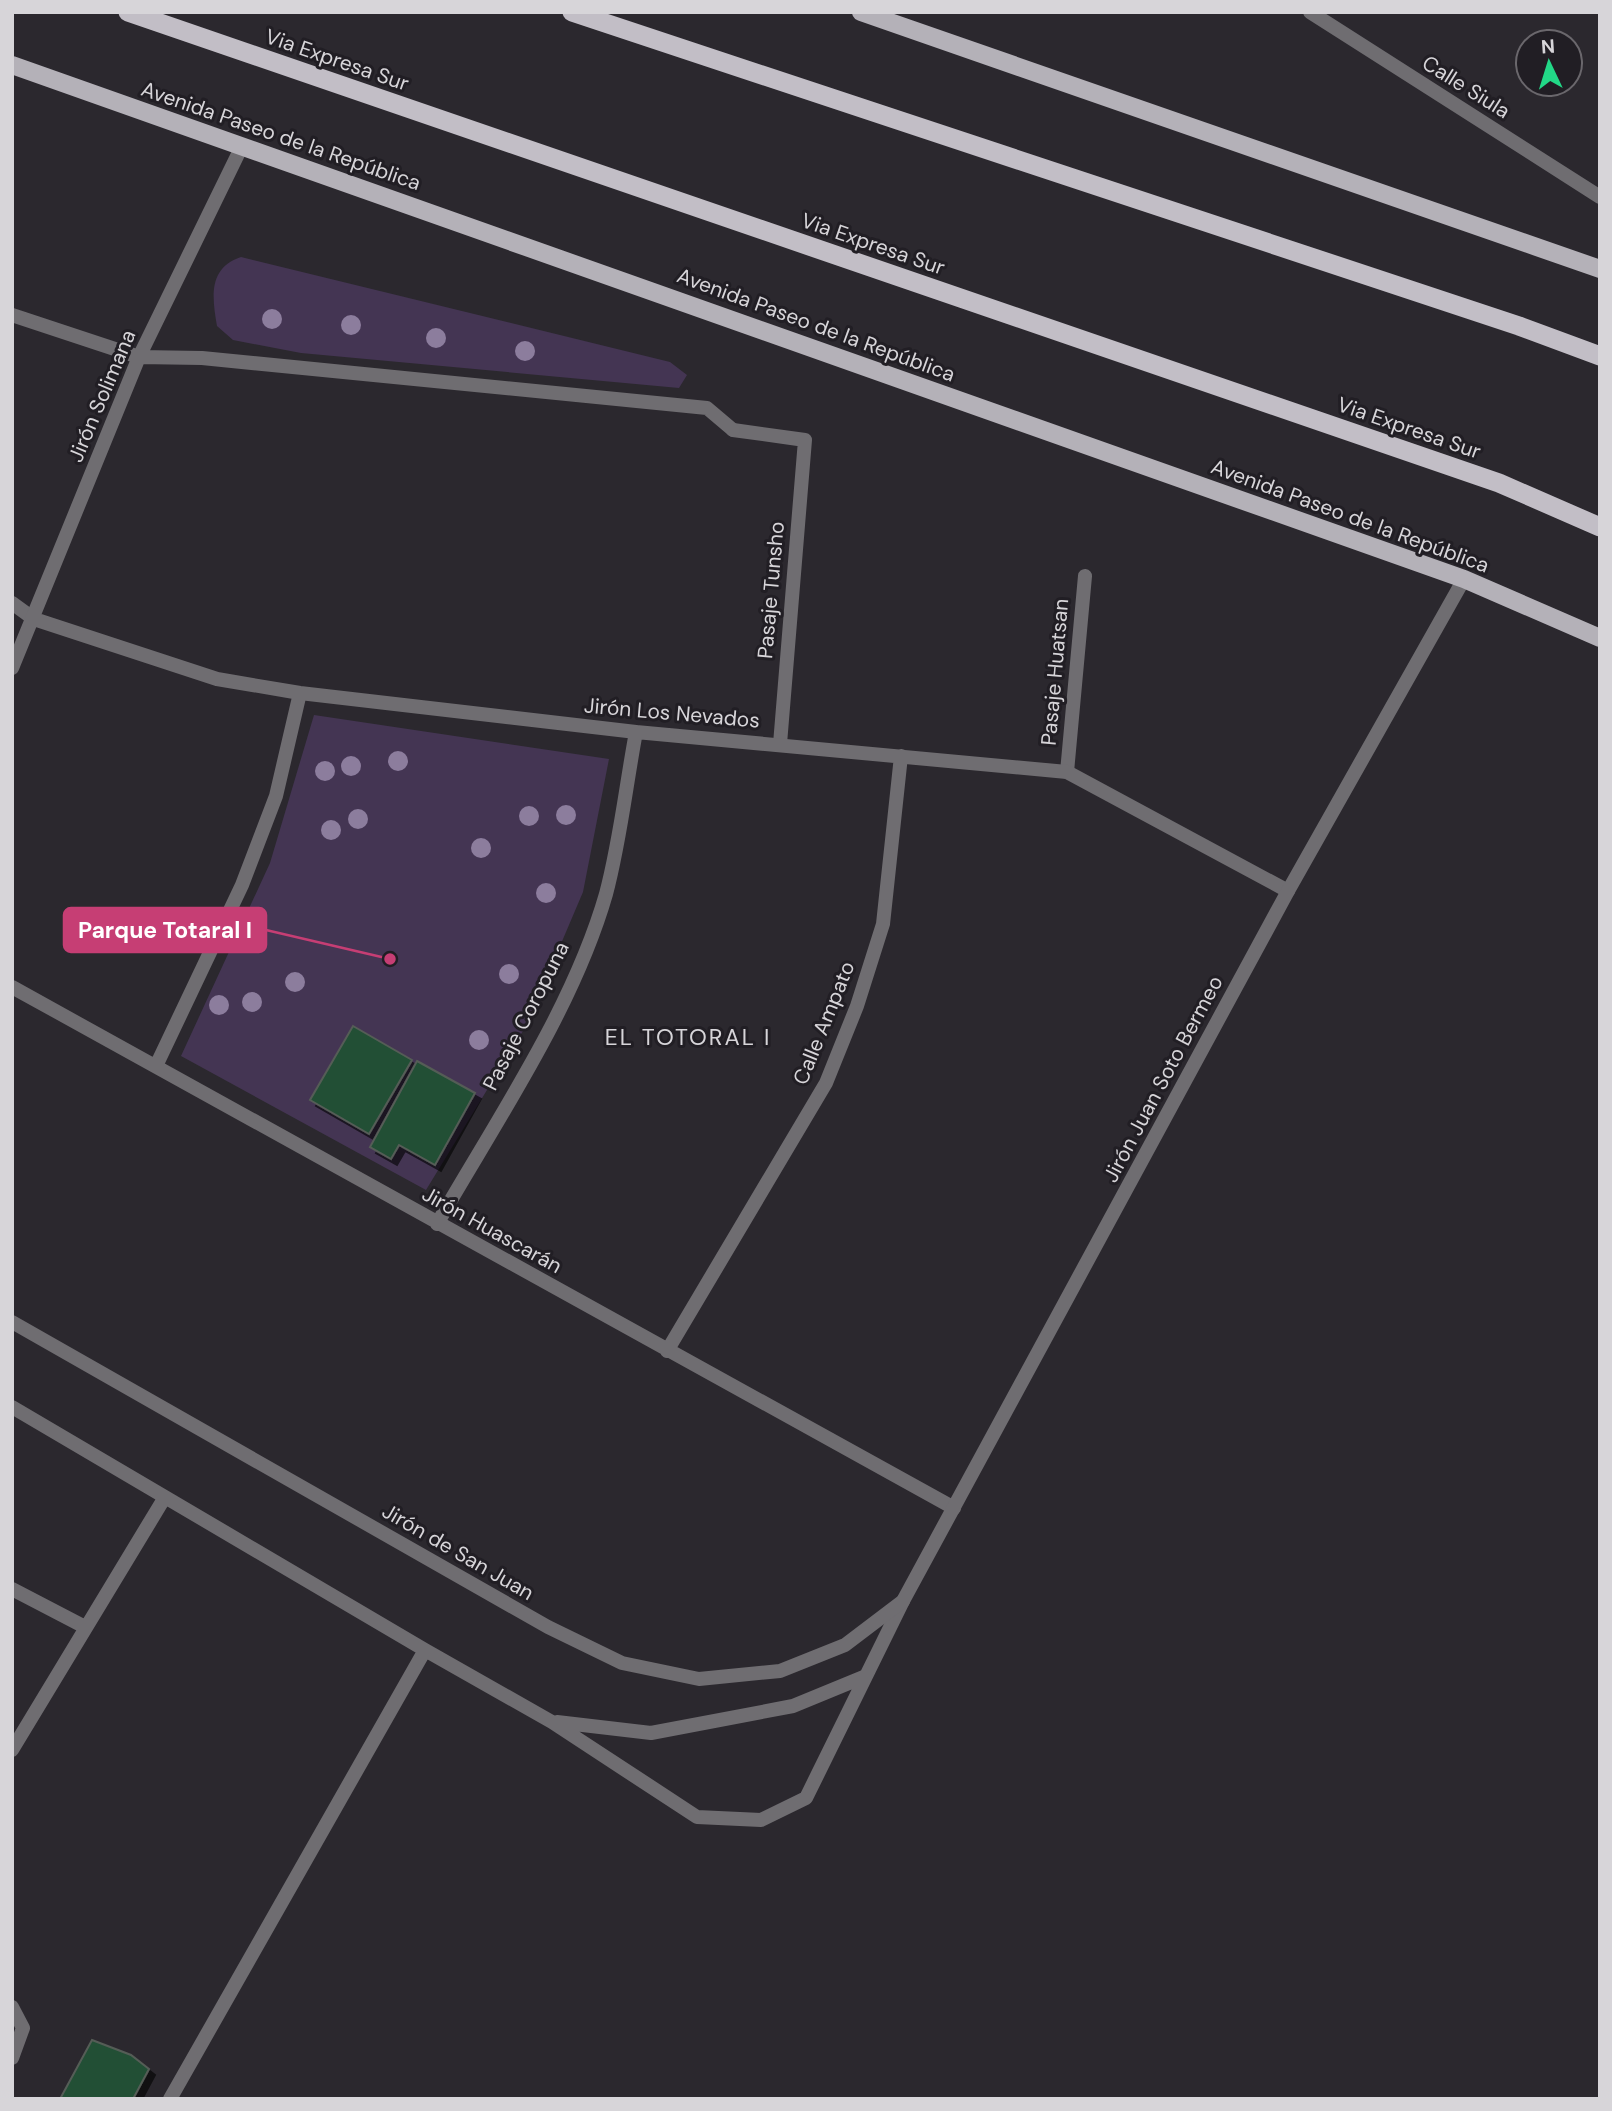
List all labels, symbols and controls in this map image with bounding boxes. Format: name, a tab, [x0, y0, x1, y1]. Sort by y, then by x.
street label: Via Expresa Sur	[261, 22, 413, 98]
north arrow	[1514, 28, 1584, 98]
text: N	[1540, 34, 1556, 59]
street label: Calle Siula	[1417, 49, 1515, 125]
street label: Avenida Paseo de la República	[138, 75, 424, 197]
street label: Via Expresa Sur	[797, 206, 949, 282]
street label: Avenida Paseo de la República	[673, 262, 959, 388]
street label: Jirón Solimana	[62, 326, 142, 466]
street label: Via Expresa Sur	[1333, 390, 1485, 466]
street label: Avenida Paseo de la República	[1207, 453, 1493, 579]
street label: Pasaje Tunsho	[751, 520, 791, 660]
street label: Pasaje Huatsan	[1035, 597, 1075, 747]
street label: Jirón Los Nevados	[583, 691, 761, 735]
callout: Parque Totaral I	[64, 908, 266, 952]
text: Parque Totaral I	[78, 915, 252, 945]
street label: Pasaje Coropuna	[476, 937, 576, 1095]
street label: Calle Ampato	[787, 957, 861, 1089]
street label: Jirón Juan Soto Bermeo	[1097, 971, 1229, 1187]
district label: EL TOTORAL I	[605, 1022, 771, 1052]
street label: Jirón Huascarán	[417, 1180, 567, 1280]
street label: Jirón de San Juan	[377, 1497, 539, 1607]

